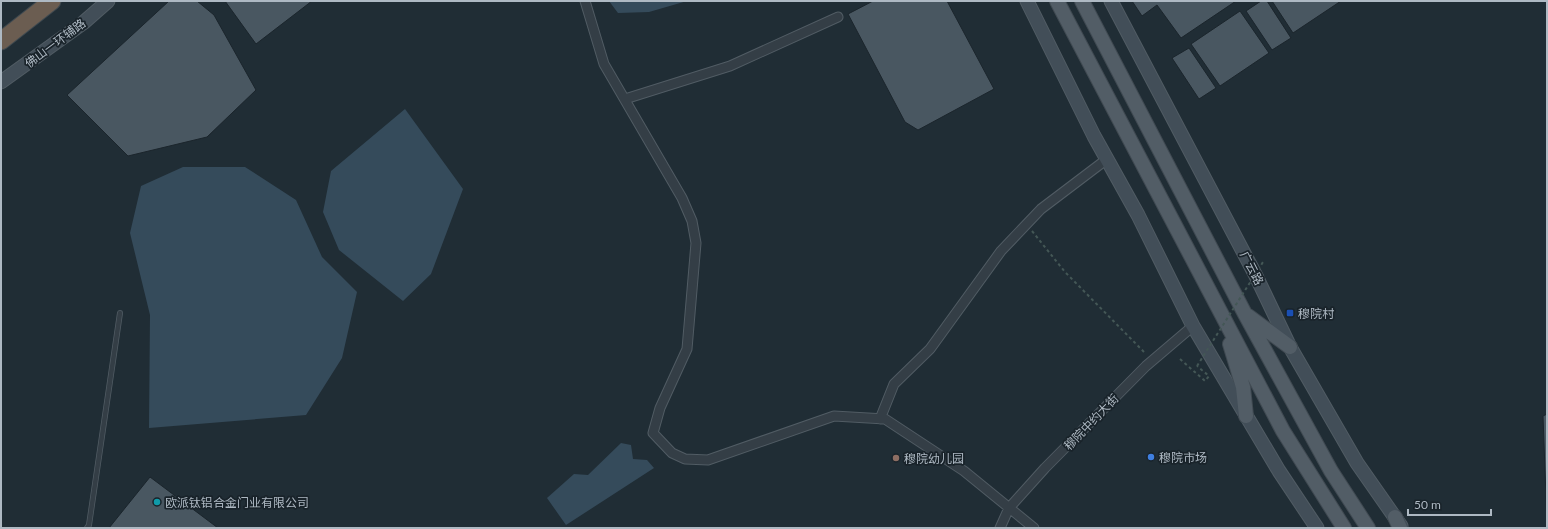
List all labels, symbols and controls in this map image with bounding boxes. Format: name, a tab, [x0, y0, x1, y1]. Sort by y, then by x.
street label: 佛山一环辅路	[22, 15, 88, 71]
street label: 广云路	[1237, 249, 1267, 287]
place label: 穆院村	[1298, 306, 1335, 321]
marker: 穆院村	[1285, 308, 1295, 318]
street label: 穆院中约大街	[1061, 391, 1121, 453]
place label: 穆院市场	[1159, 450, 1207, 465]
place label: 穆院幼儿园	[904, 451, 964, 466]
marker: 穆院市场	[1146, 452, 1156, 462]
marker: 穆院幼儿园	[891, 453, 901, 463]
scale bar	[1408, 491, 1491, 517]
place label: 欧派钛铝合金门业有限公司	[165, 495, 309, 510]
marker: 欧派钛铝合金门业有限公司	[152, 497, 162, 507]
text: 50 m	[1414, 497, 1441, 512]

